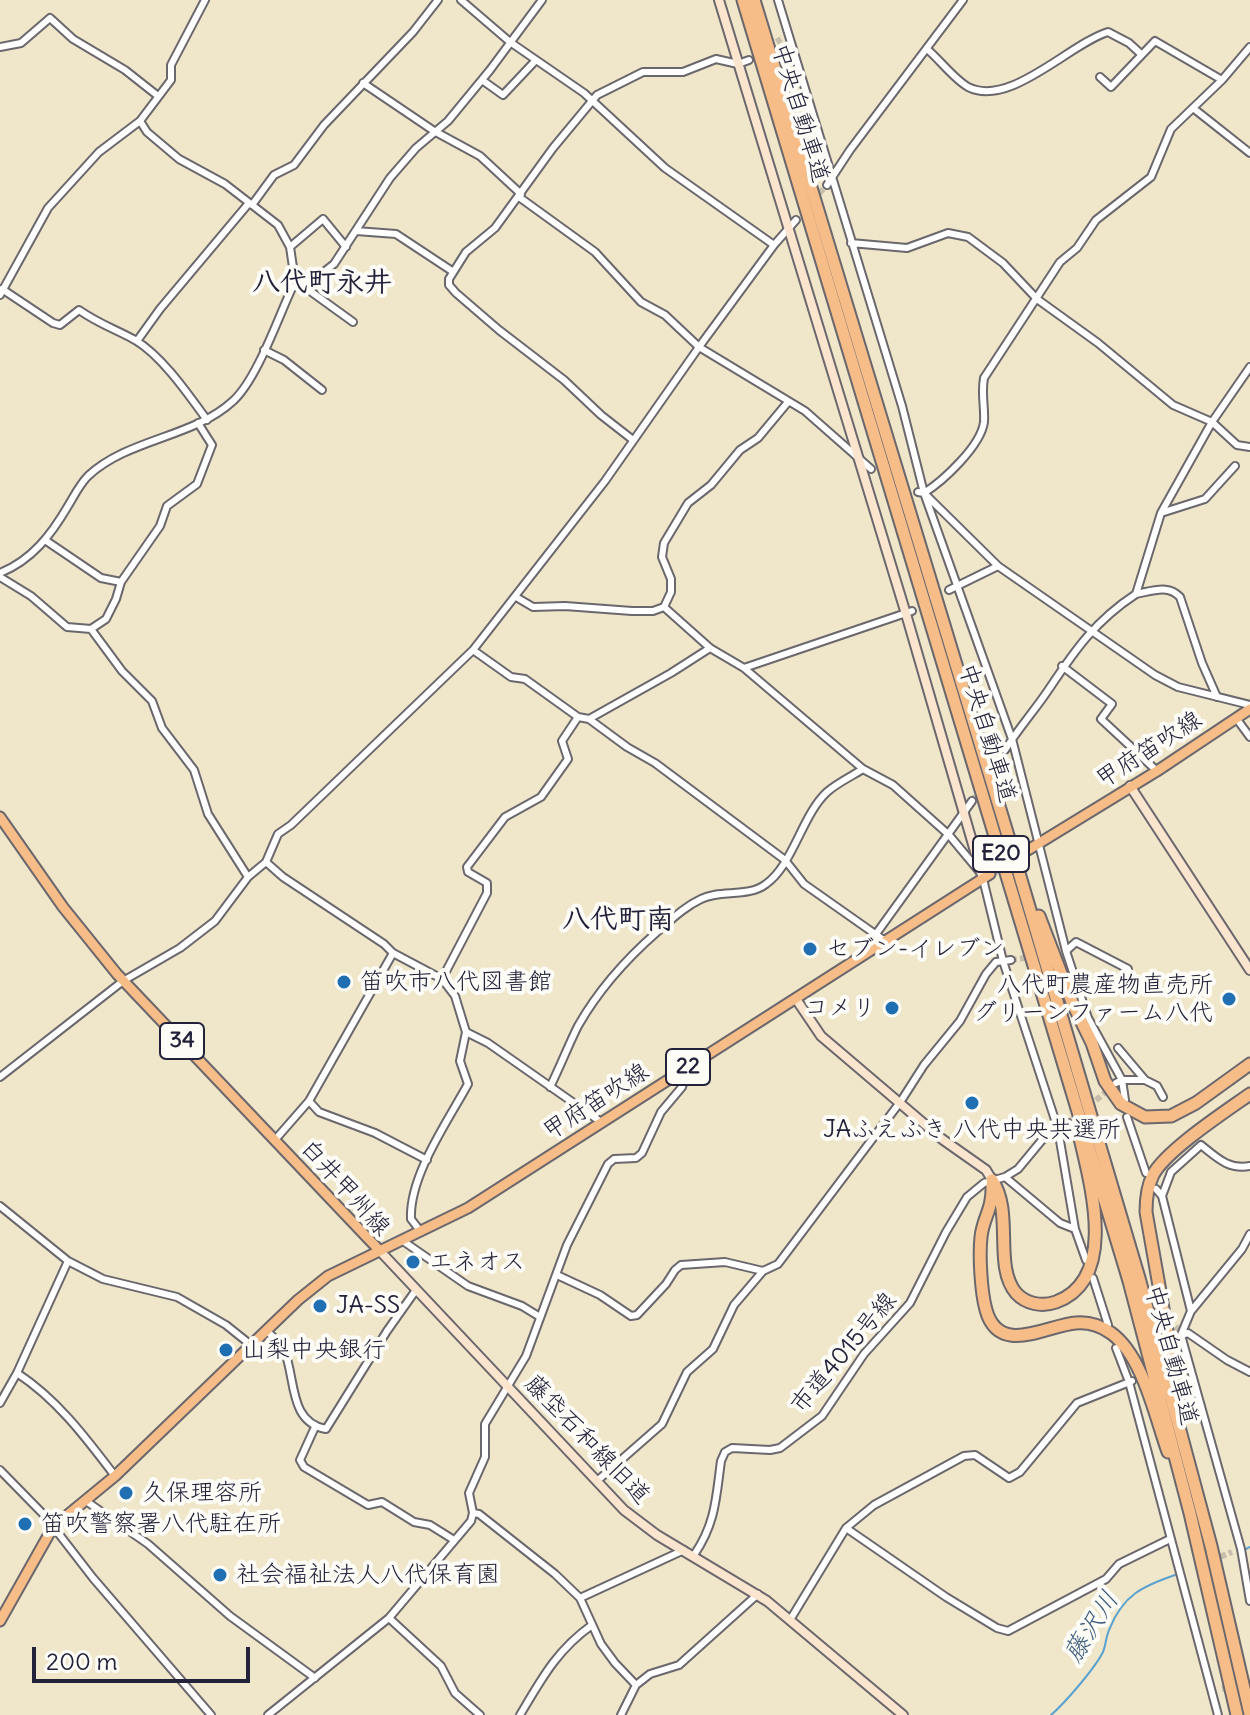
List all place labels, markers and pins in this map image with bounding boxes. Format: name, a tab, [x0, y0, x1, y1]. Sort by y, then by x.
place label: セブン-イレブン	[826, 935, 1004, 963]
marker: セブン-イレブン	[801, 940, 819, 958]
place label: 笛吹市八代図書館	[360, 968, 552, 996]
place label: 八代町農産物直売所 グリーンファーム八代	[973, 971, 1213, 1027]
marker: 笛吹市八代図書館	[335, 973, 353, 991]
marker: 八代町農産物直売所 グリーンファーム八代	[1220, 990, 1238, 1008]
place label: コメリ	[804, 994, 876, 1022]
marker: コメリ	[883, 999, 901, 1017]
marker: JAふえふき 八代中央共選所	[963, 1094, 981, 1112]
place label: JAふえふき 八代中央共選所	[823, 1116, 1121, 1144]
place label: エネオス	[429, 1248, 525, 1276]
marker: エネオス	[404, 1253, 422, 1271]
place label: JA-SS	[336, 1292, 400, 1320]
marker: JA-SS	[311, 1297, 329, 1315]
place label: 山梨中央銀行	[242, 1336, 386, 1364]
marker: 山梨中央銀行	[217, 1341, 235, 1359]
place label: 久保理容所	[142, 1479, 262, 1507]
marker: 久保理容所	[117, 1484, 135, 1502]
place label: 笛吹警察署八代駐在所	[41, 1510, 281, 1538]
marker: 笛吹警察署八代駐在所	[16, 1515, 34, 1533]
place label: 社会福祉法人八代保育園	[236, 1561, 500, 1589]
marker: 社会福祉法人八代保育園	[211, 1566, 229, 1584]

